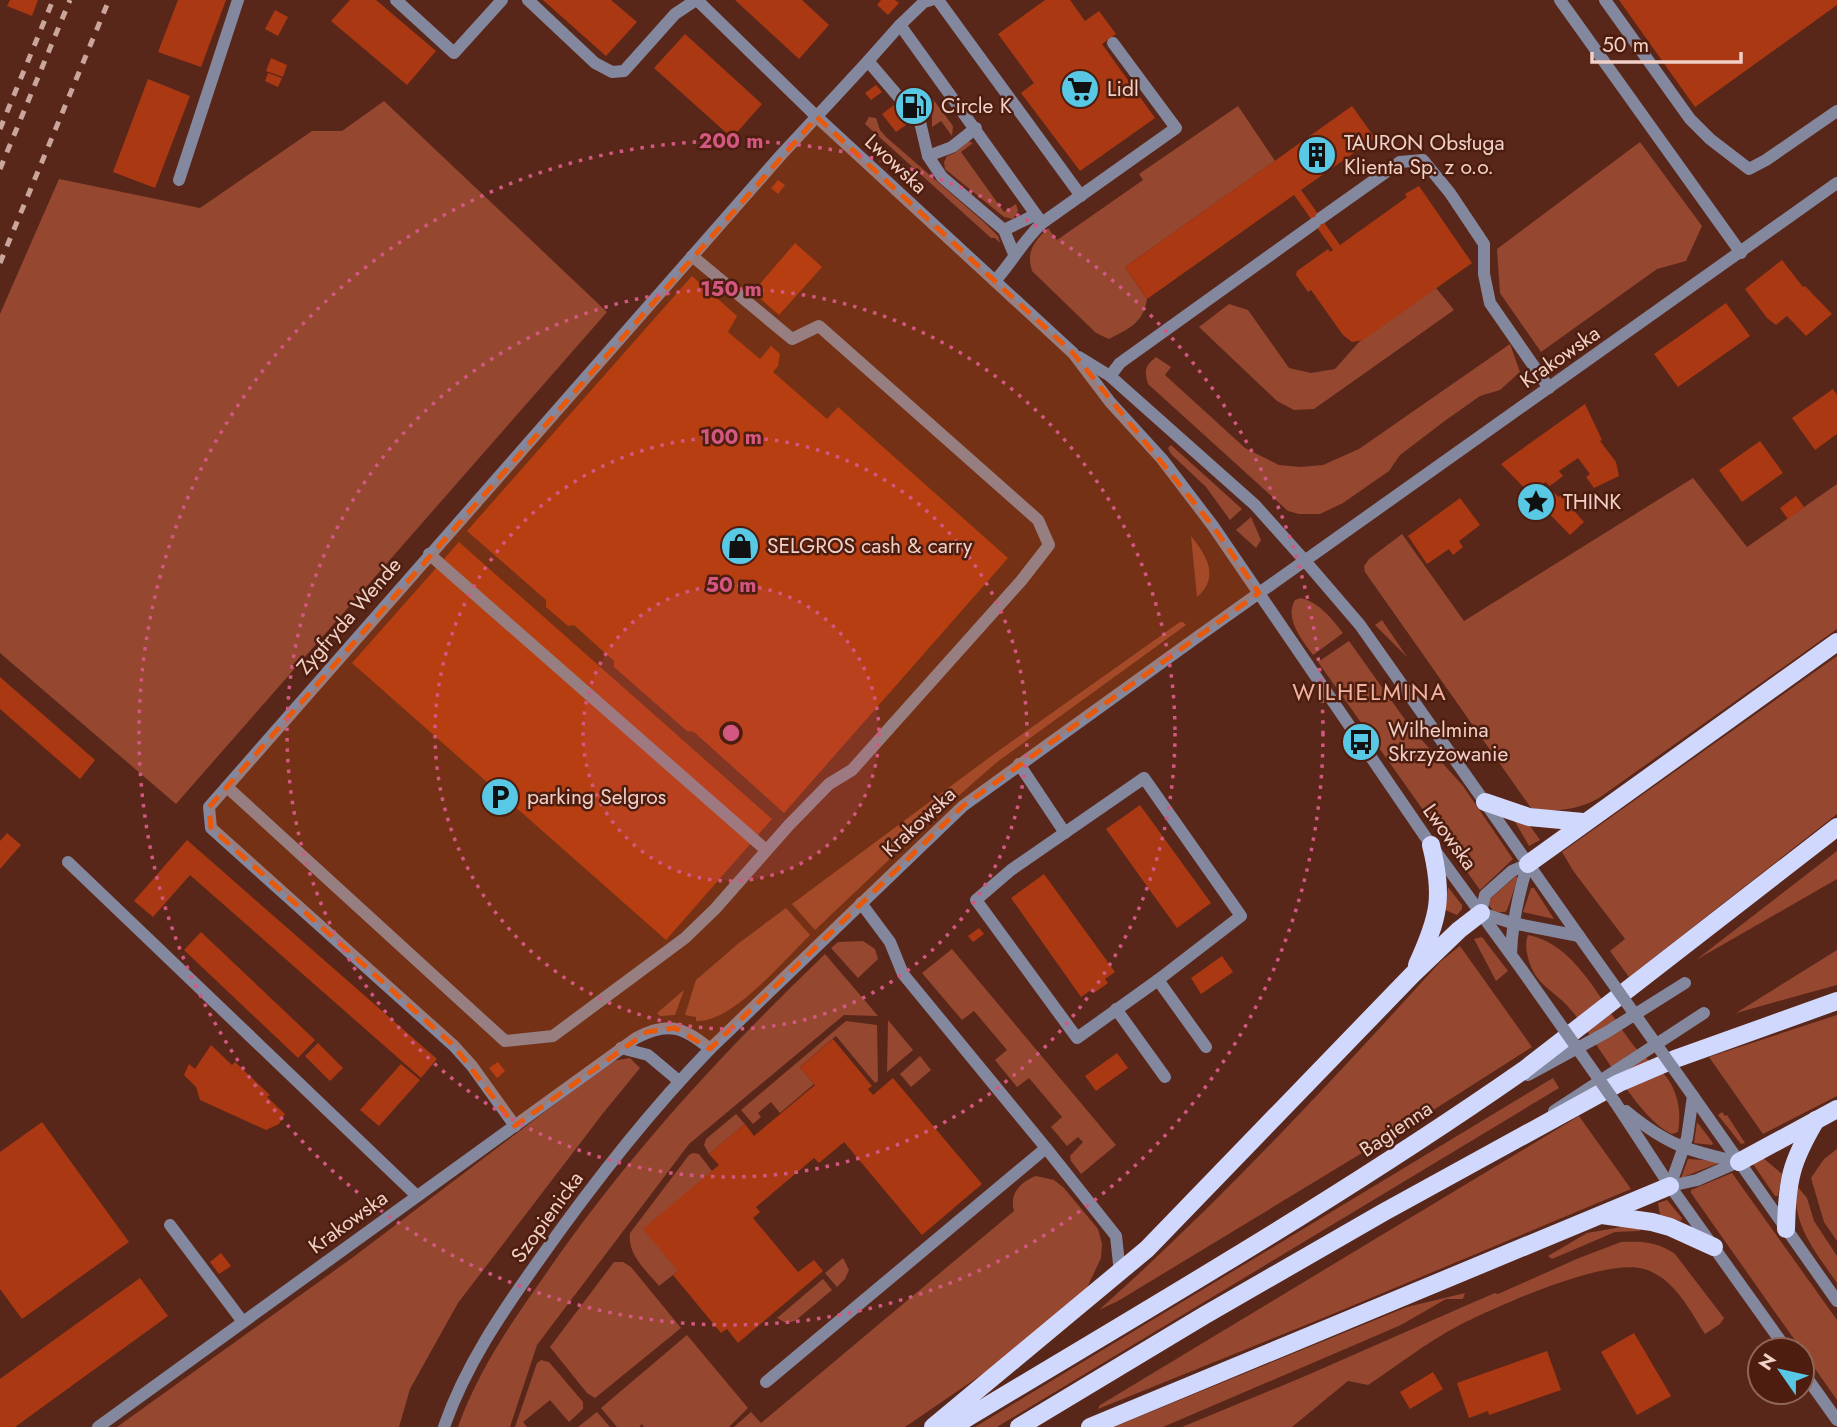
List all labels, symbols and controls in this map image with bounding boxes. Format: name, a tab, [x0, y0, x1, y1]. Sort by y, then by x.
scale bar	[1592, 21, 1741, 65]
text: 50 m	[1602, 30, 1649, 60]
supermarket icon: Lidl	[1059, 68, 1101, 110]
place label: Lidl	[1107, 74, 1139, 104]
fuel station icon: Circle K	[893, 85, 935, 127]
place label: Circle K	[941, 91, 1012, 121]
text: 200 m	[698, 126, 764, 156]
street label: Lwowska	[858, 127, 934, 201]
place label: TAURON Obsługa Klienta Sp. z o.o.	[1344, 128, 1505, 182]
building icon: TAURON Obsługa Klienta Sp. z o.o.	[1296, 134, 1338, 176]
text: 150 m	[700, 274, 762, 304]
street label: Krakowska	[1514, 319, 1606, 395]
text: 100 m	[700, 422, 762, 452]
place icon: THINK	[1515, 481, 1557, 523]
place label: THINK	[1563, 487, 1621, 517]
shop icon: SELGROS cash & carry	[719, 525, 761, 567]
place label: SELGROS cash & carry	[767, 531, 973, 561]
street label: Zygfryda Wende	[290, 551, 408, 681]
text: 50 m	[706, 570, 756, 600]
district label: WILHELMINA	[1292, 675, 1448, 709]
place label: Wilhelmina Skrzyżowanie	[1388, 715, 1508, 769]
centre of rings	[719, 721, 743, 745]
bus stop icon: Wilhelmina Skrzyżowanie	[1340, 721, 1382, 763]
parking icon: parking Selgros	[479, 776, 521, 818]
street label: Krakowska	[875, 780, 963, 864]
place label: parking Selgros	[527, 782, 666, 812]
street label: Lwowska	[1416, 798, 1484, 876]
street label: Bagienna	[1354, 1094, 1438, 1164]
street label: Szopienicka	[504, 1165, 590, 1269]
street label: Krakowska	[302, 1183, 394, 1261]
north arrow	[1746, 1336, 1816, 1406]
text: N	[1752, 1348, 1783, 1376]

